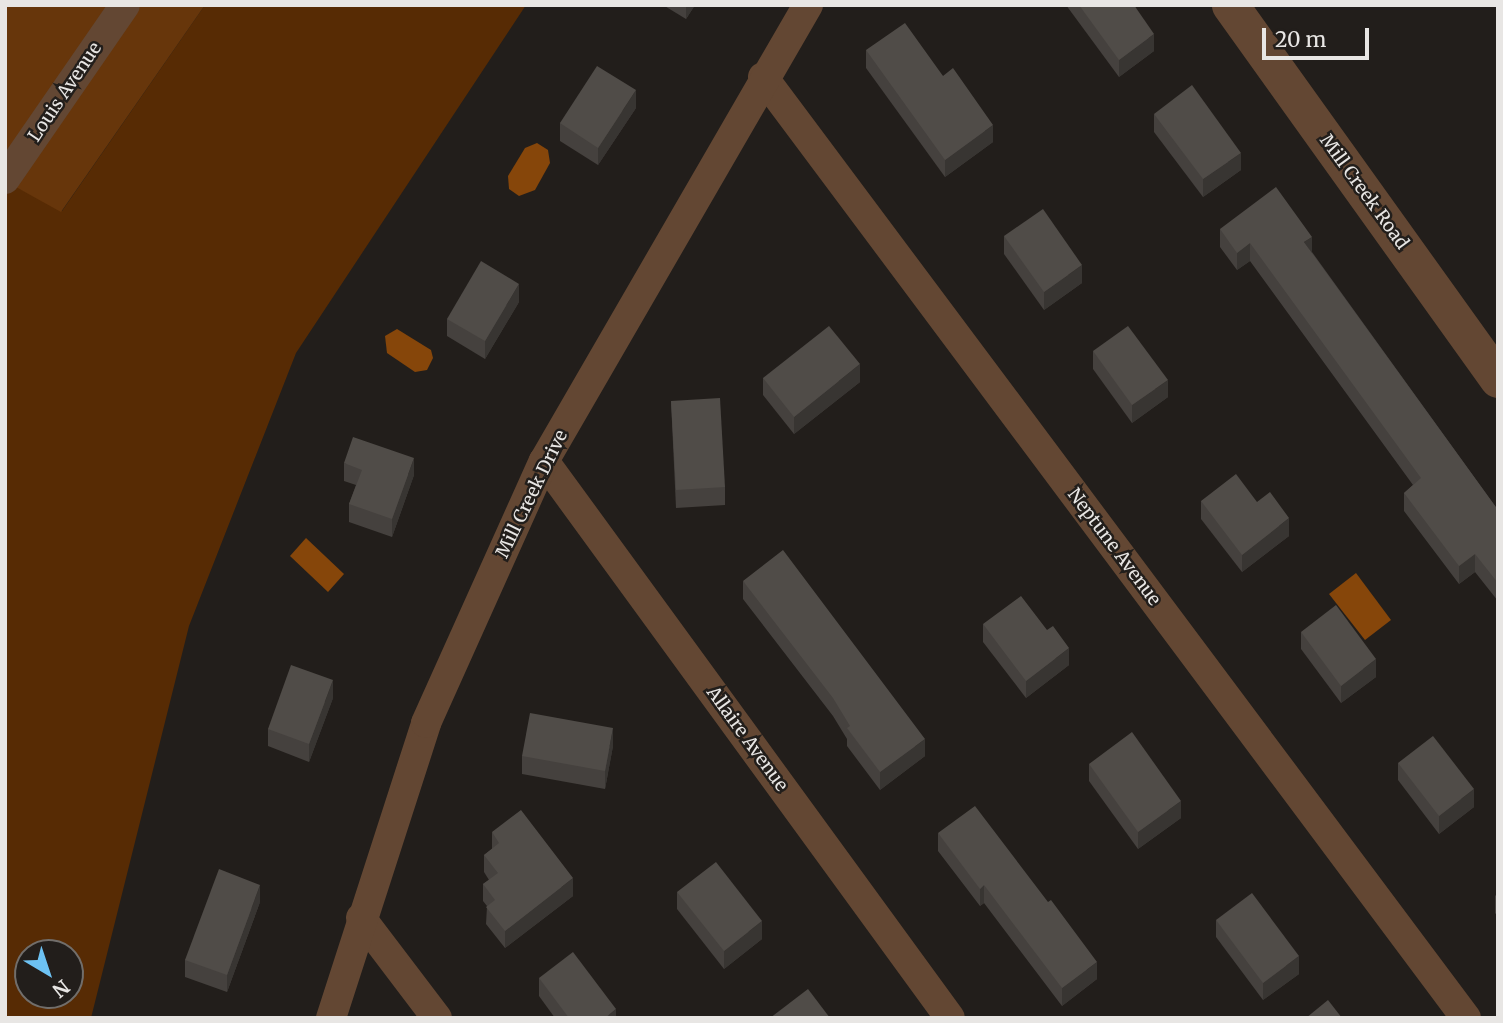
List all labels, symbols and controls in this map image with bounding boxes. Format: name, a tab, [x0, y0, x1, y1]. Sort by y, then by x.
scale bar	[1265, 14, 1372, 58]
text: 20 m	[1275, 26, 1326, 53]
street label: Louis Avenue	[24, 38, 106, 146]
street label: Mill Creek Road	[1315, 130, 1413, 254]
street label: Mill Creek Drive	[492, 426, 572, 562]
street label: Neptune Avenue	[1063, 484, 1165, 610]
street label: Allaire Avenue	[702, 682, 792, 796]
north arrow	[14, 939, 84, 1009]
text: N	[48, 975, 74, 1003]

